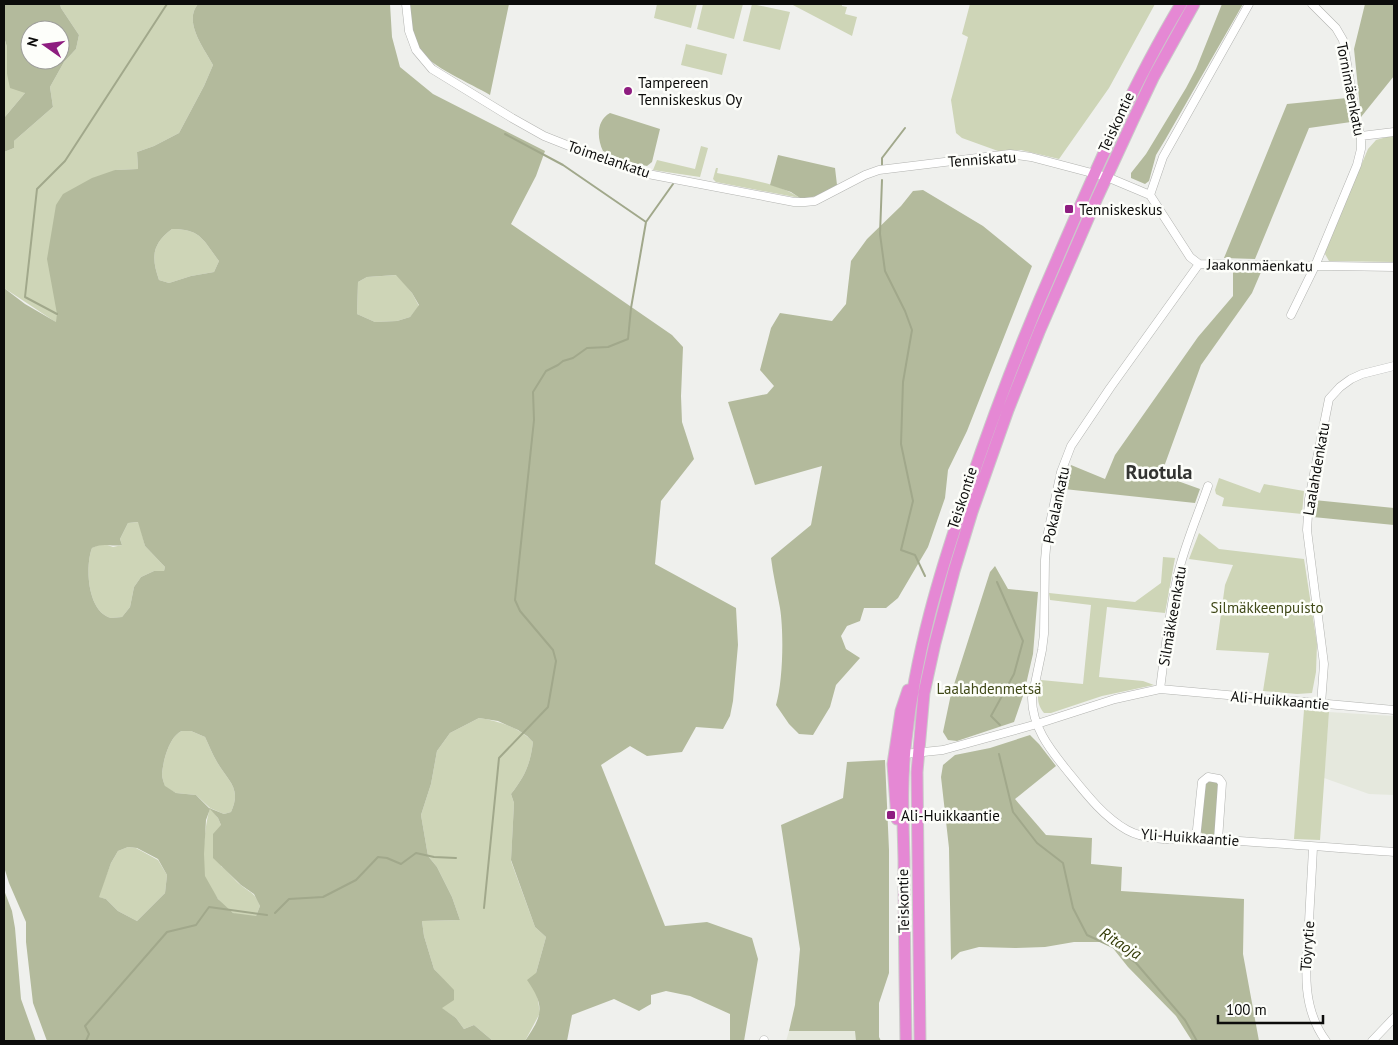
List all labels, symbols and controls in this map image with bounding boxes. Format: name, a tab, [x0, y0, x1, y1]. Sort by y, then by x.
north arrow	[20, 20, 70, 70]
text: N	[23, 35, 42, 48]
street label: Tornimäenkatu	[1333, 41, 1369, 137]
place label: Tampereen Tenniskeskus Oy	[638, 73, 742, 109]
marker: Tampereen Tenniskeskus Oy	[622, 85, 634, 97]
street label: Teiskontie	[1094, 89, 1138, 155]
street label: Toimelankatu	[565, 136, 653, 182]
street label: Tenniskatu	[947, 147, 1017, 171]
place label: Tenniskeskus	[1079, 200, 1162, 219]
marker: Tenniskeskus	[1063, 203, 1075, 215]
street label: Jaakonmäenkatu	[1206, 255, 1313, 275]
street label: Laalahdenkatu	[1298, 421, 1334, 517]
district label: Ruotula	[1125, 459, 1193, 485]
street label: Teiskontie	[943, 464, 981, 532]
street label: Pokalankatu	[1039, 465, 1073, 545]
street label: Silmäkkeenkatu	[1154, 564, 1190, 668]
park label: Silmäkkeenpuisto	[1211, 598, 1323, 617]
park label: Laalahdenmetsä	[937, 679, 1041, 698]
street label: Ali-Huikkaantie	[1230, 686, 1330, 714]
place label: Ali-Huikkaantie	[901, 806, 1000, 825]
marker: Ali-Huikkaantie	[885, 809, 897, 821]
street label: Yli-Huikkaantie	[1140, 824, 1240, 850]
street label: Teiskontie	[893, 869, 913, 933]
street label: Töyrytie	[1296, 920, 1318, 972]
water label: Ritaoja	[1096, 922, 1146, 964]
scale bar	[1218, 992, 1323, 1024]
text: 100 m	[1226, 1000, 1267, 1019]

